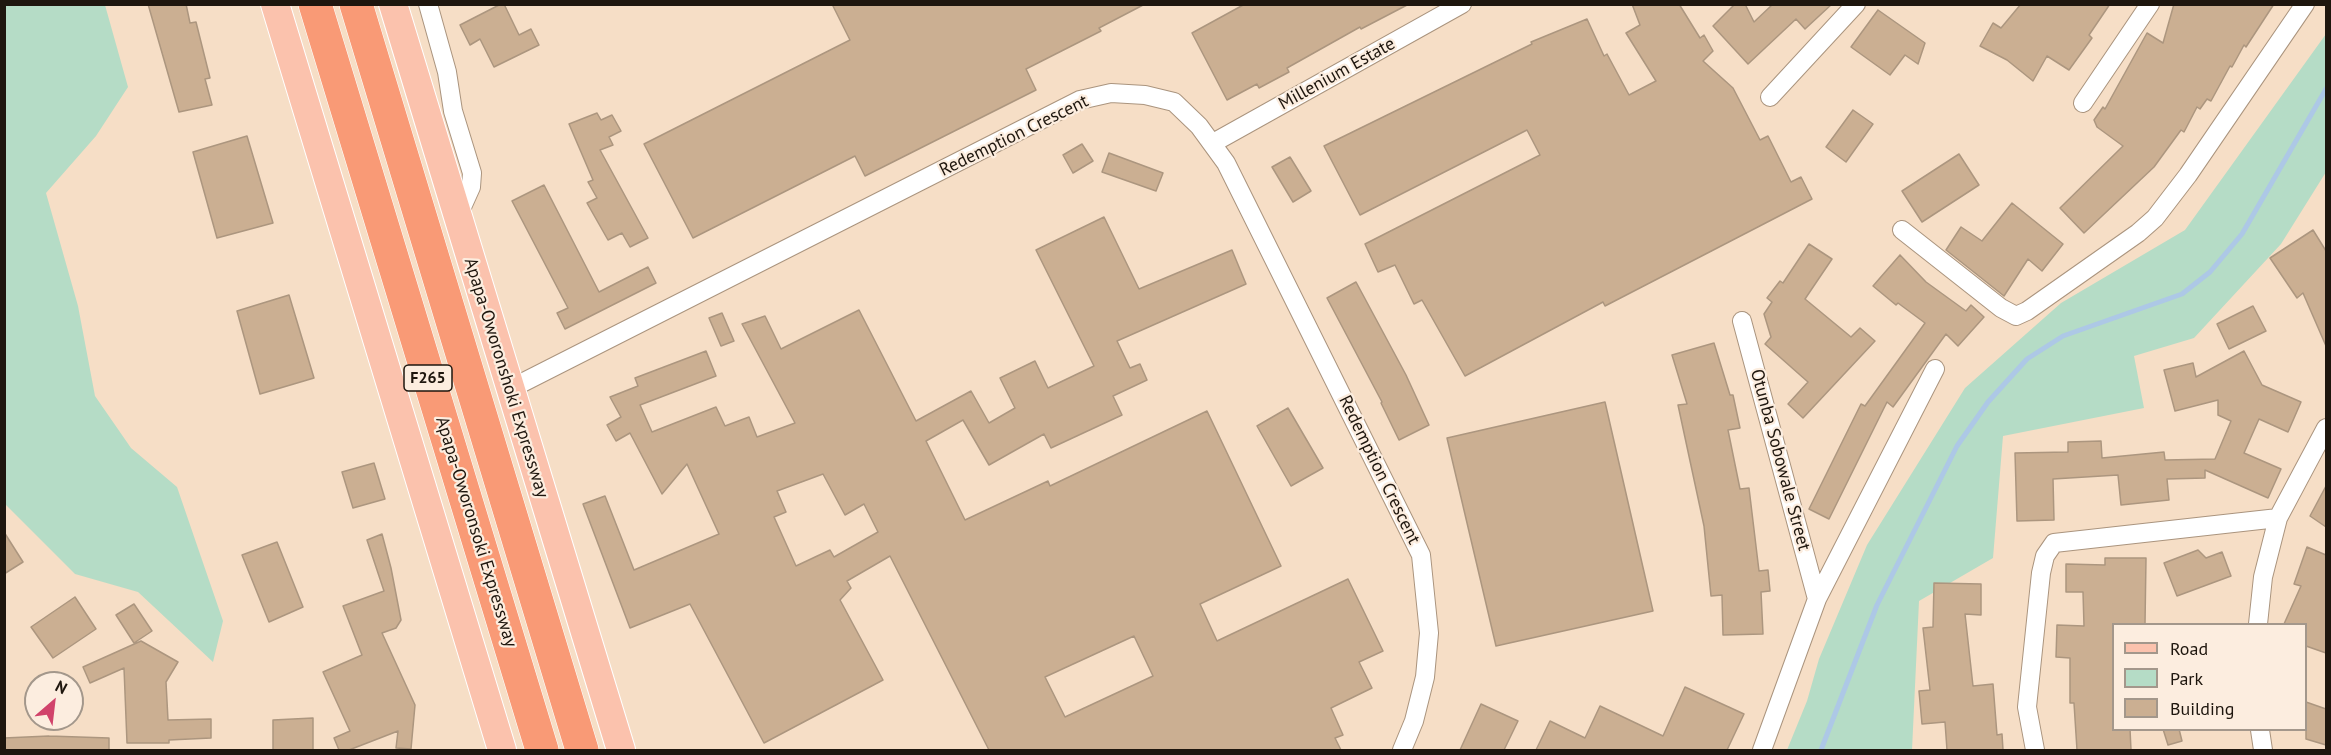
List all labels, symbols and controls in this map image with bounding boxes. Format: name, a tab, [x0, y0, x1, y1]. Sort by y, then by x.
street label: Millenium Estate	[1275, 33, 1399, 115]
street label: Redemption Crescent	[936, 91, 1092, 181]
street label: Apapa-Oworonshoki Expressway	[459, 255, 553, 501]
road number: F265	[404, 365, 452, 391]
street label: Otunba Sobowale Street	[1745, 367, 1815, 553]
street label: Redemption Crescent	[1334, 392, 1424, 548]
street label: Apapa-Oworonsoki Expressway	[431, 414, 521, 650]
legend	[2112, 623, 2307, 731]
text: Road	[2170, 637, 2208, 660]
text: Park	[2170, 667, 2203, 690]
north arrow	[24, 671, 84, 731]
text: N	[52, 676, 71, 698]
text: Building	[2170, 697, 2234, 720]

